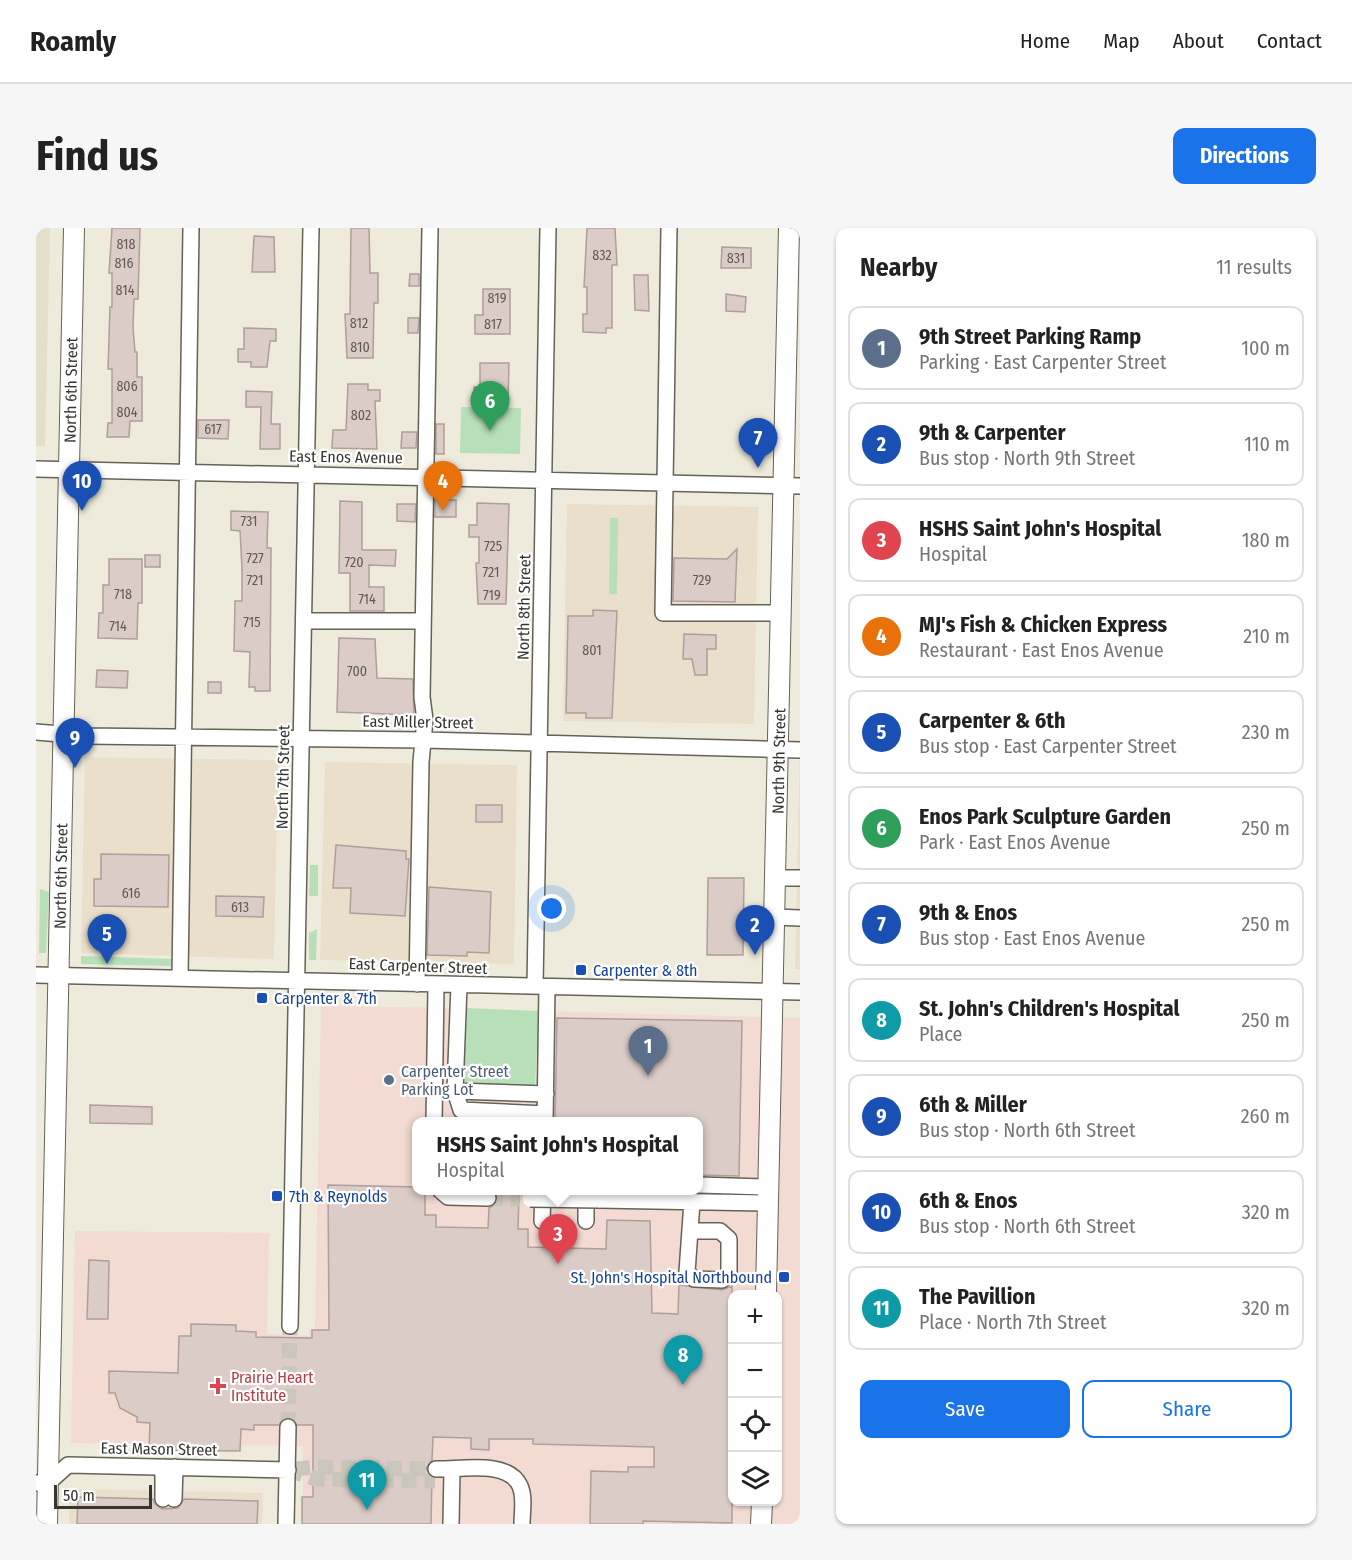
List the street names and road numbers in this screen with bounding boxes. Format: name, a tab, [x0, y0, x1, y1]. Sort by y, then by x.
street label: North 6th Street	[61, 336, 81, 443]
street label: East Enos Avenue	[289, 447, 403, 467]
street label: North 8th Street	[514, 553, 534, 660]
street label: North 9th Street	[769, 707, 789, 814]
street label: East Miller Street	[362, 712, 475, 732]
street label: North 7th Street	[273, 724, 293, 829]
street label: North 6th Street	[51, 822, 71, 929]
street label: East Carpenter Street	[348, 954, 488, 978]
street label: East Mason Street	[100, 1438, 218, 1460]

